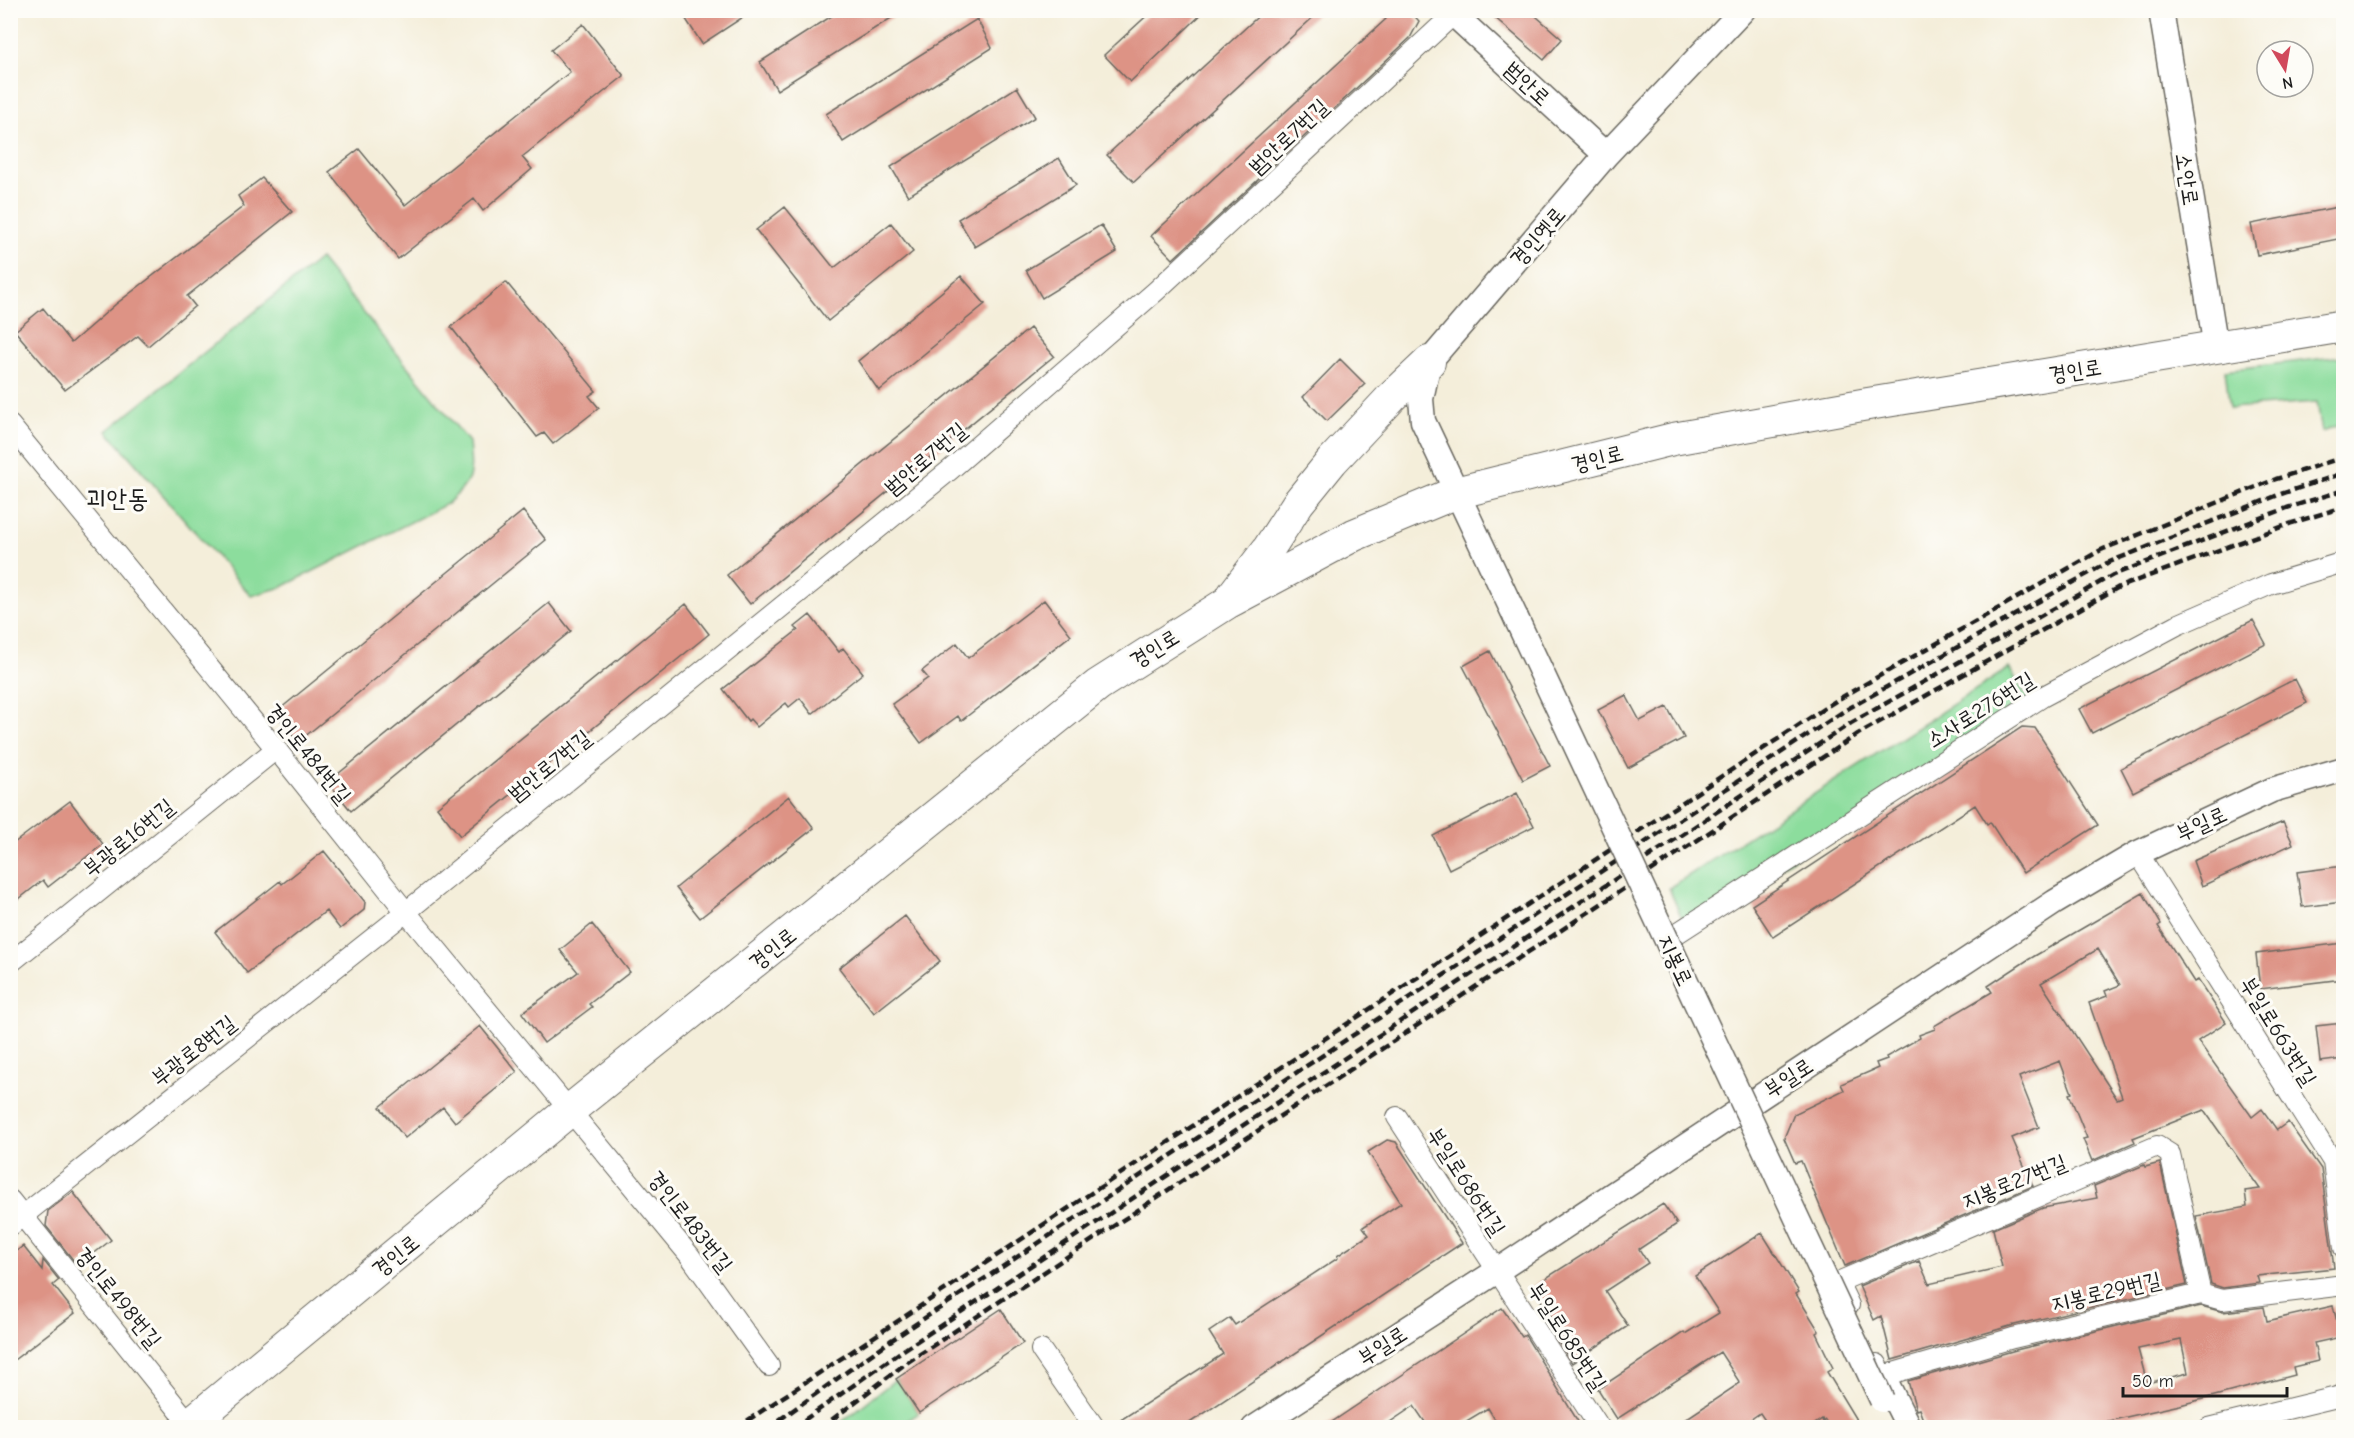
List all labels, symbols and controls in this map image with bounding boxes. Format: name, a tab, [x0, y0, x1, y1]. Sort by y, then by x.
north arrow	[2255, 39, 2315, 99]
street label: 범안로	[1499, 56, 1556, 111]
text: N	[2281, 73, 2295, 93]
street label: 범안로7번길	[1244, 93, 1334, 180]
street label: 소안로	[2170, 151, 2204, 207]
street label: 경인옛로	[1505, 201, 1571, 272]
street label: 경인로	[2047, 354, 2103, 388]
street label: 범안로7번길	[879, 417, 972, 501]
street label: 경인로	[1568, 440, 1626, 478]
district label: 괴안동	[86, 484, 148, 514]
street label: 경인로	[1125, 624, 1184, 674]
street label: 소사로276번길	[1922, 666, 2039, 753]
street label: 경인로484번길	[260, 698, 357, 809]
street label: 범안로7번길	[503, 724, 596, 807]
street label: 부광로16번길	[78, 793, 179, 882]
street label: 부일로	[2172, 801, 2231, 847]
street label: 경인로	[744, 922, 801, 976]
street label: 지봉로	[1652, 931, 1698, 990]
street label: 부일로663번길	[2234, 972, 2322, 1091]
street label: 부광로8번길	[146, 1010, 241, 1092]
street label: 부일로	[1759, 1052, 1818, 1103]
street label: 부일로686번길	[1422, 1123, 1511, 1241]
street label: 지봉로27번길	[1958, 1149, 2071, 1215]
street label: 경인로483번길	[643, 1166, 738, 1278]
street label: 경인로	[367, 1229, 424, 1283]
street label: 경인로498번길	[70, 1242, 167, 1354]
street label: 지봉로29번길	[2049, 1267, 2164, 1317]
street label: 부일로685번길	[1523, 1278, 1612, 1396]
street label: 부일로	[1353, 1320, 1412, 1371]
scale bar	[2123, 1360, 2286, 1398]
text: 50 m	[2132, 1371, 2174, 1392]

